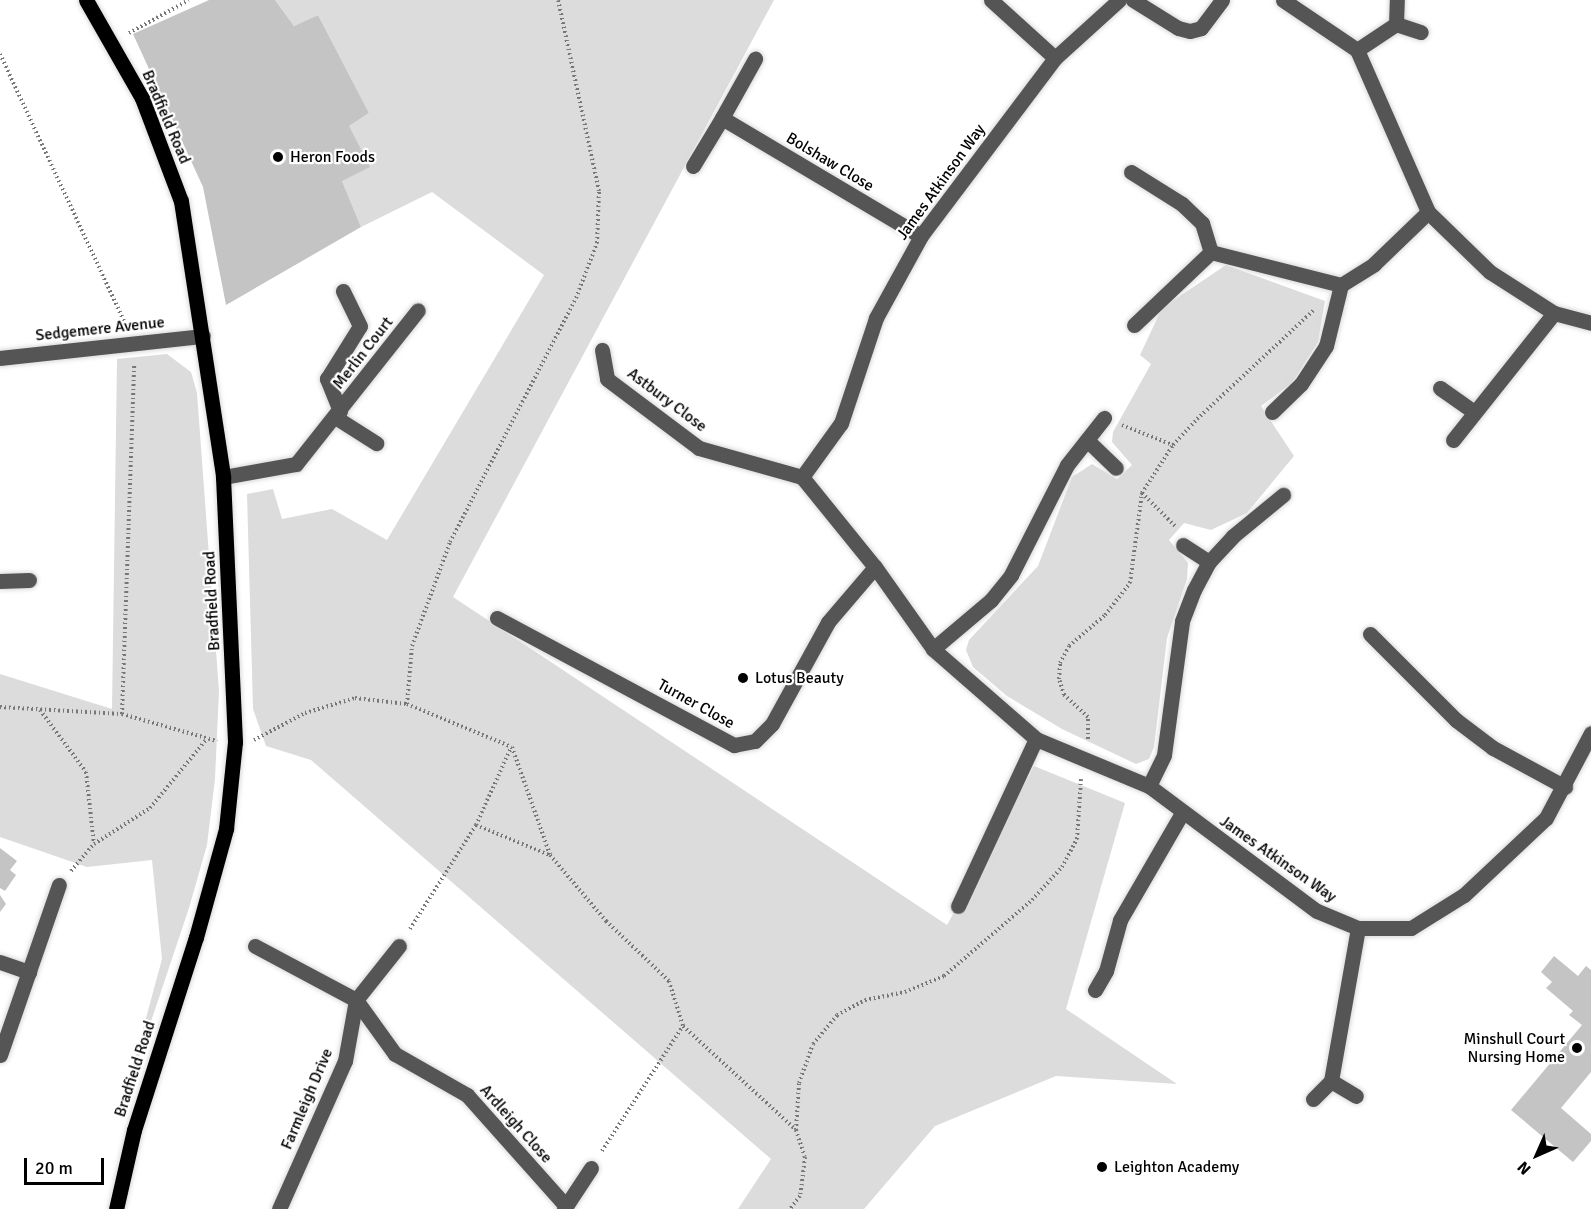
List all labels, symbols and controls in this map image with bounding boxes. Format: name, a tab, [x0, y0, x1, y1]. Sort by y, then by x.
street label: Bradfield Road	[138, 67, 194, 167]
street label: James Atkinson Way	[893, 120, 989, 244]
street label: Bolshaw Close	[783, 128, 877, 196]
place label: Heron Foods	[290, 147, 375, 167]
marker: Heron Foods	[271, 150, 285, 164]
street label: Sedgemere Avenue	[34, 313, 166, 345]
street label: Merlin Court	[329, 313, 397, 393]
street label: Astbury Close	[624, 364, 710, 436]
street label: Bradfield Road	[200, 551, 224, 651]
place label: Lotus Beauty	[755, 668, 844, 688]
marker: Lotus Beauty	[736, 671, 750, 685]
street label: Turner Close	[654, 675, 738, 733]
street label: James Atkinson Way	[1216, 811, 1340, 907]
street label: Bradfield Road	[110, 1019, 160, 1119]
place label: Minshull Court Nursing Home	[1463, 1029, 1565, 1067]
marker: Minshull Court Nursing Home	[1570, 1041, 1584, 1055]
street label: Farmleigh Drive	[277, 1046, 337, 1152]
street label: Ardleigh Close	[476, 1081, 556, 1167]
north arrow	[1507, 1125, 1567, 1185]
scale bar	[27, 1146, 106, 1184]
text: 20 m	[35, 1157, 73, 1179]
place label: Leighton Academy	[1114, 1157, 1239, 1177]
text: N	[1513, 1157, 1535, 1179]
marker: Leighton Academy	[1095, 1160, 1109, 1174]

